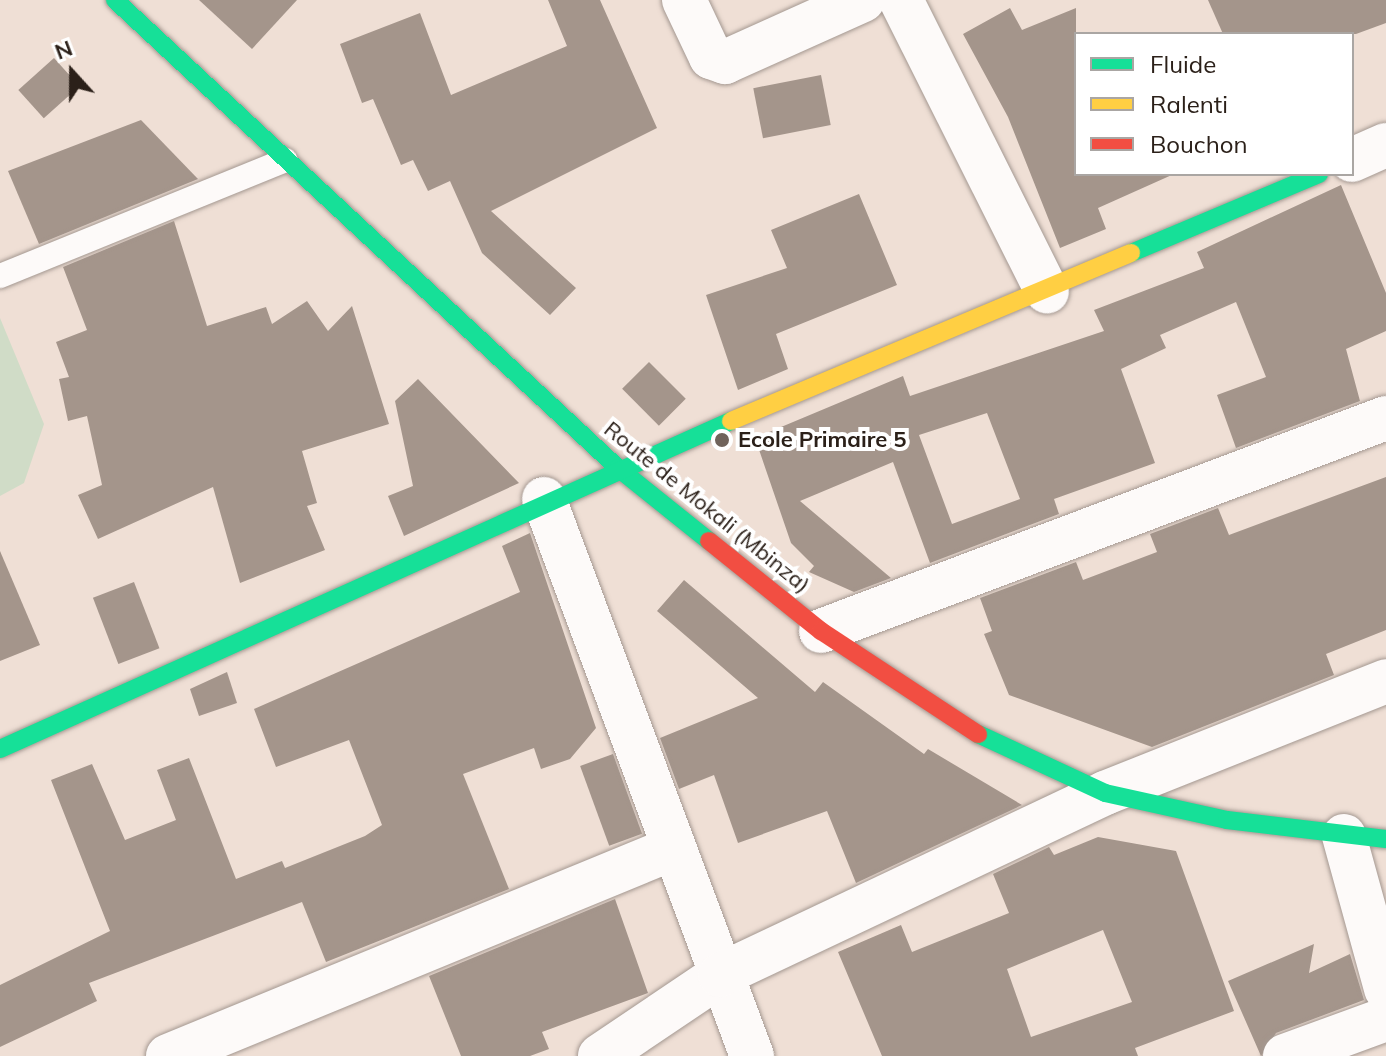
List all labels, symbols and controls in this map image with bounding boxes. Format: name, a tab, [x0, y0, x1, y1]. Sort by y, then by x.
north arrow	[32, 32, 112, 112]
legend	[1074, 32, 1354, 176]
text: N	[51, 34, 76, 66]
text: Fluide	[1150, 49, 1216, 79]
text: Ralenti	[1150, 89, 1228, 119]
text: Bouchon	[1150, 129, 1248, 159]
street label: Route de Mokali (Mbinza)	[599, 416, 815, 598]
place label: Ecole Primaire 5	[738, 427, 906, 453]
marker: Ecole Primaire 5	[713, 431, 731, 449]

